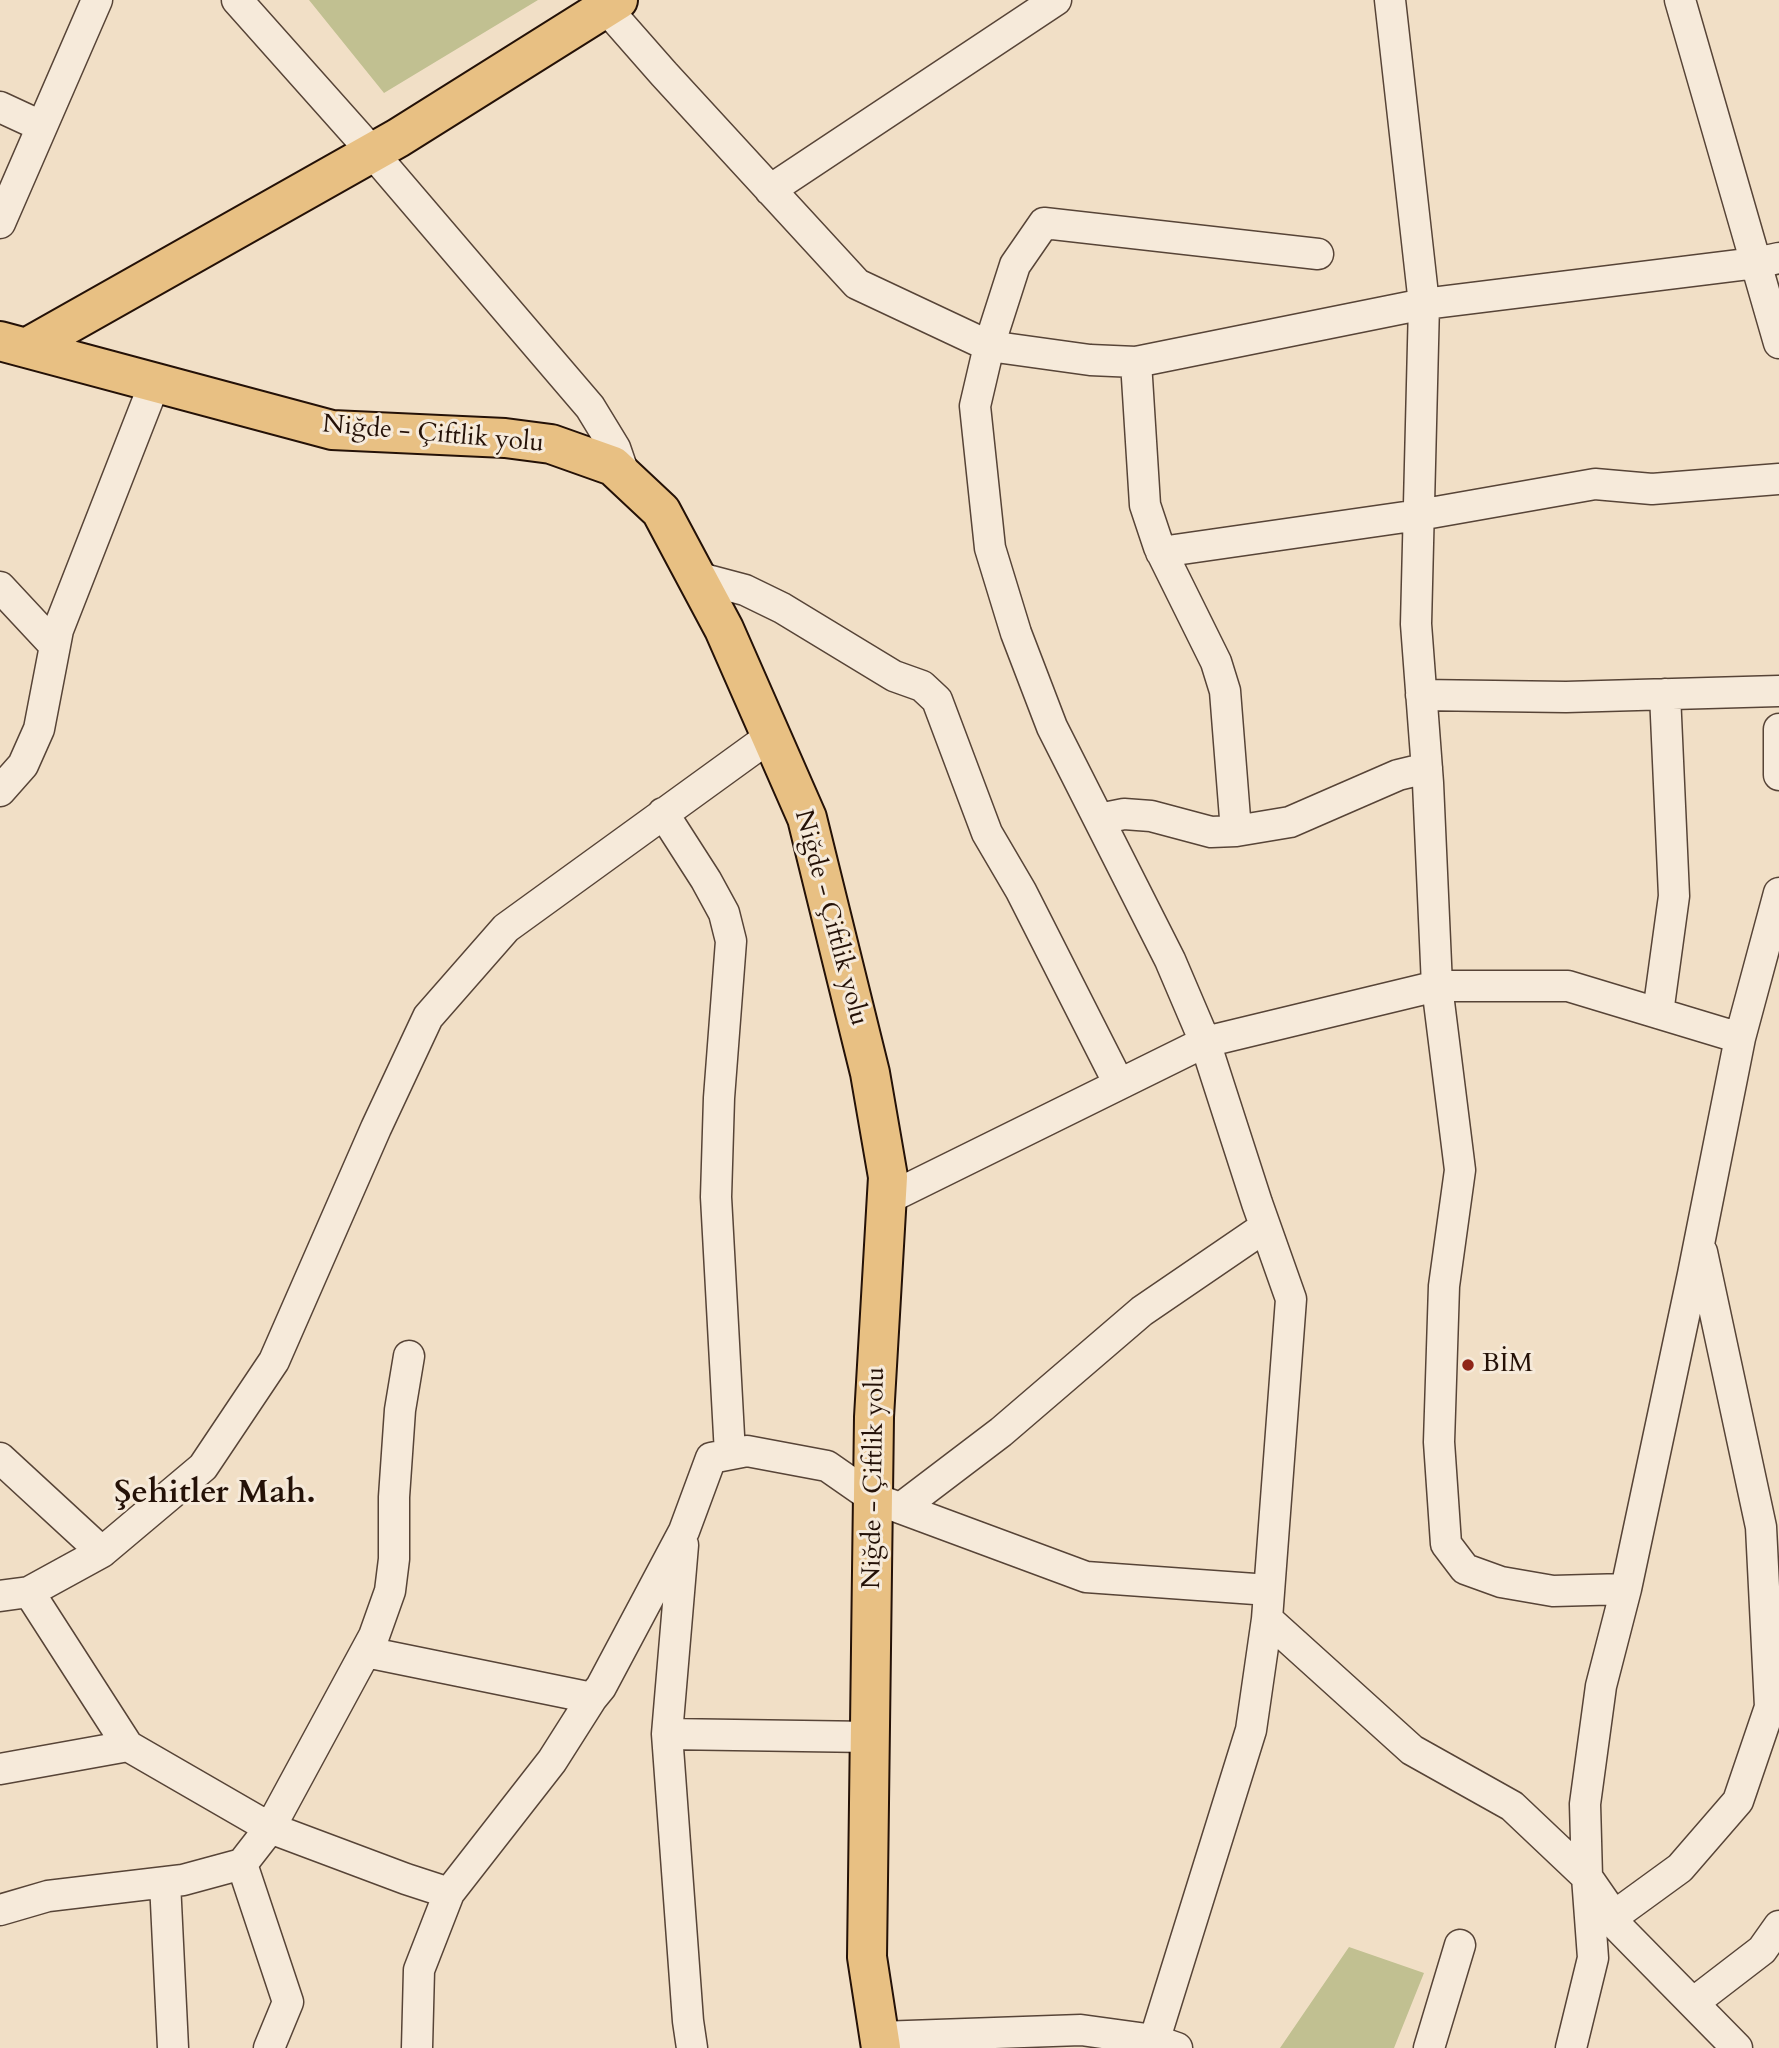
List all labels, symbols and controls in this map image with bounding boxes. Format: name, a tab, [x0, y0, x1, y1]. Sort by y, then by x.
street label: Niğde - Çiftlik yolu	[321, 410, 545, 460]
street label: Niğde - Çiftlik yolu	[786, 807, 874, 1029]
place label: BİM	[1482, 1349, 1533, 1381]
marker: BİM	[1460, 1357, 1476, 1373]
street label: Niğde - Çiftlik yolu	[857, 1367, 893, 1589]
district label: Şehitler Mah.	[114, 1474, 316, 1514]

